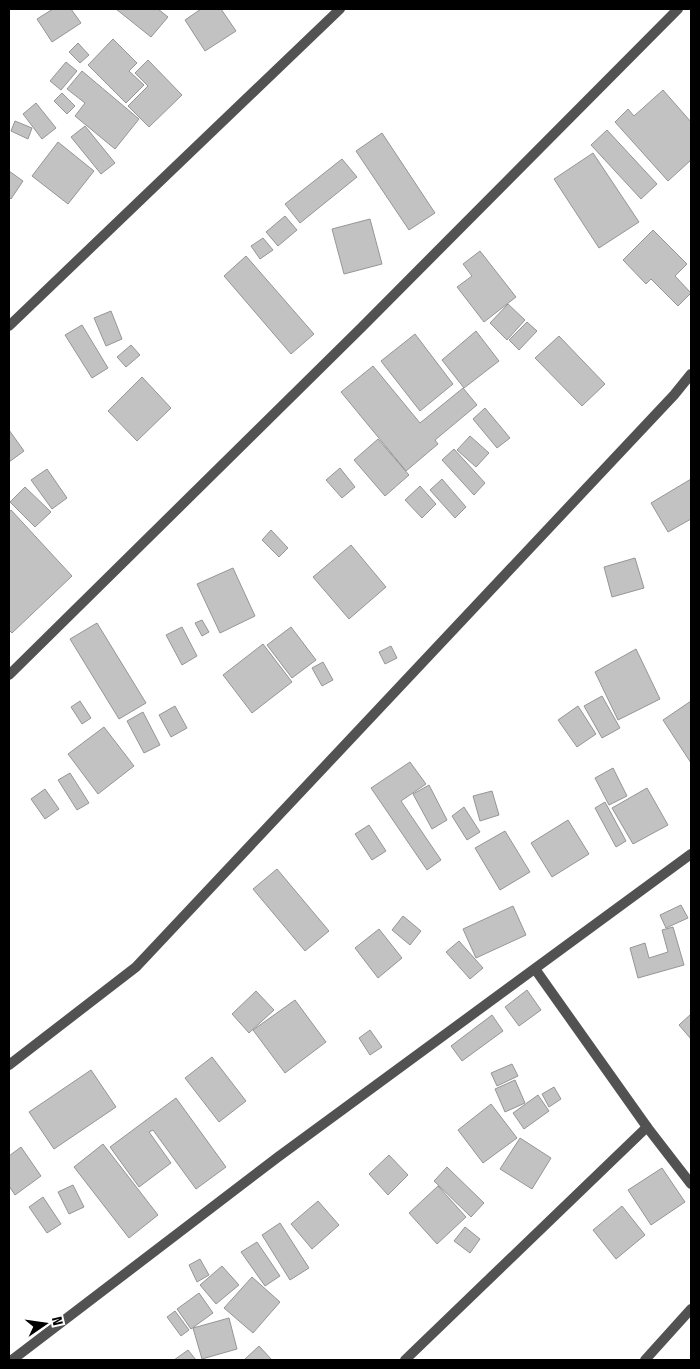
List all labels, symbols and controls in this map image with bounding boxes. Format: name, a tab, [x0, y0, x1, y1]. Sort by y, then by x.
north arrow	[20, 1299, 70, 1349]
text: N	[48, 1315, 66, 1327]

